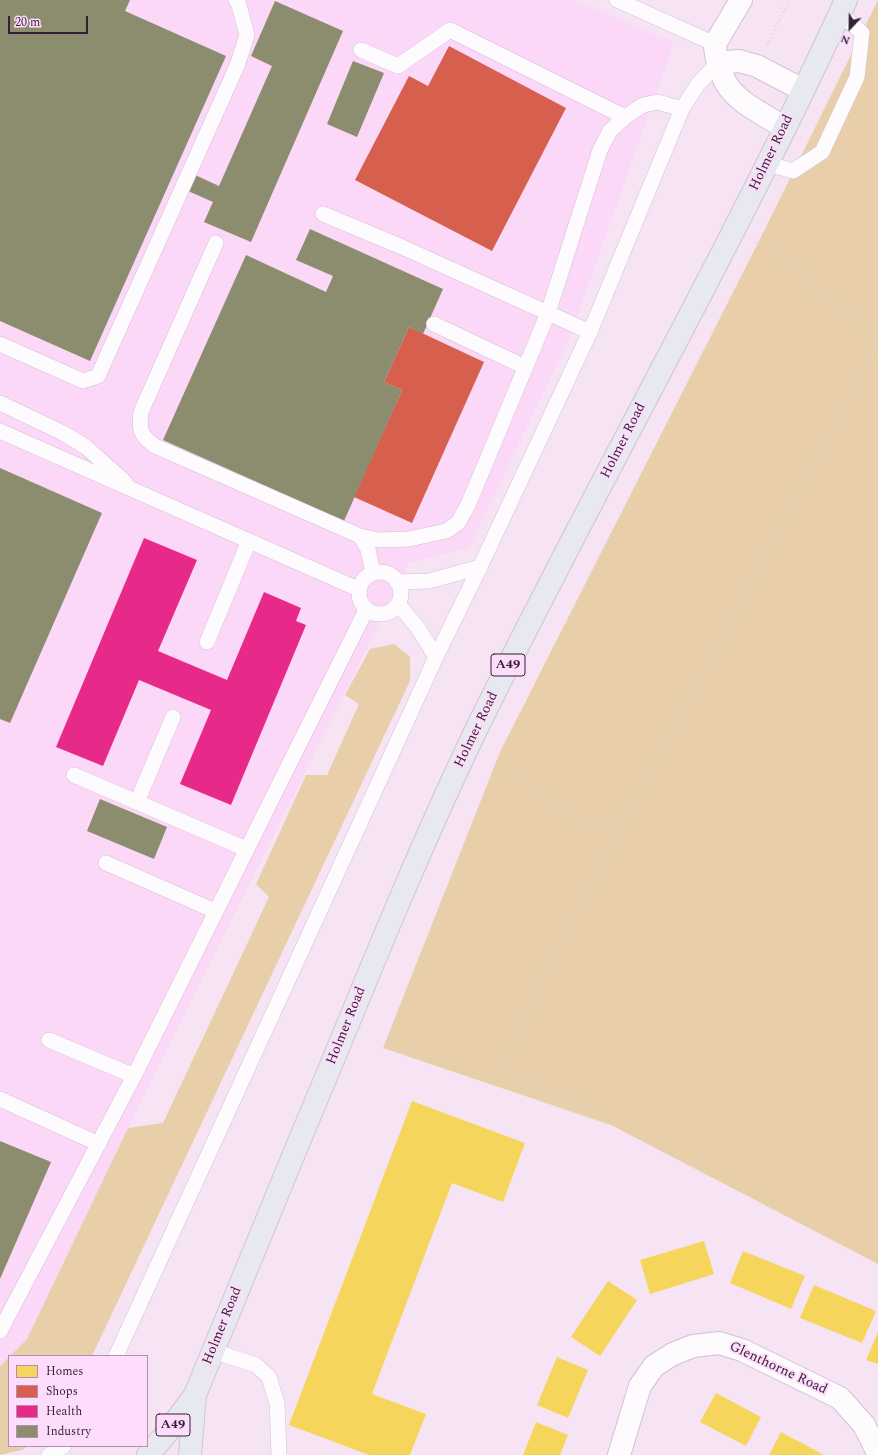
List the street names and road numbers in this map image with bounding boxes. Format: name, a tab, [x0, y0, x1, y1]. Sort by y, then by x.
street label: Holmer Road	[746, 112, 798, 194]
street label: Holmer Road	[598, 400, 650, 482]
road number: A49	[491, 654, 525, 676]
street label: Holmer Road	[451, 689, 503, 771]
street label: Holmer Road	[324, 985, 370, 1067]
street label: Holmer Road	[200, 1285, 246, 1367]
street label: Glenthorne Road	[726, 1339, 830, 1399]
road number: A49	[156, 1414, 190, 1436]

